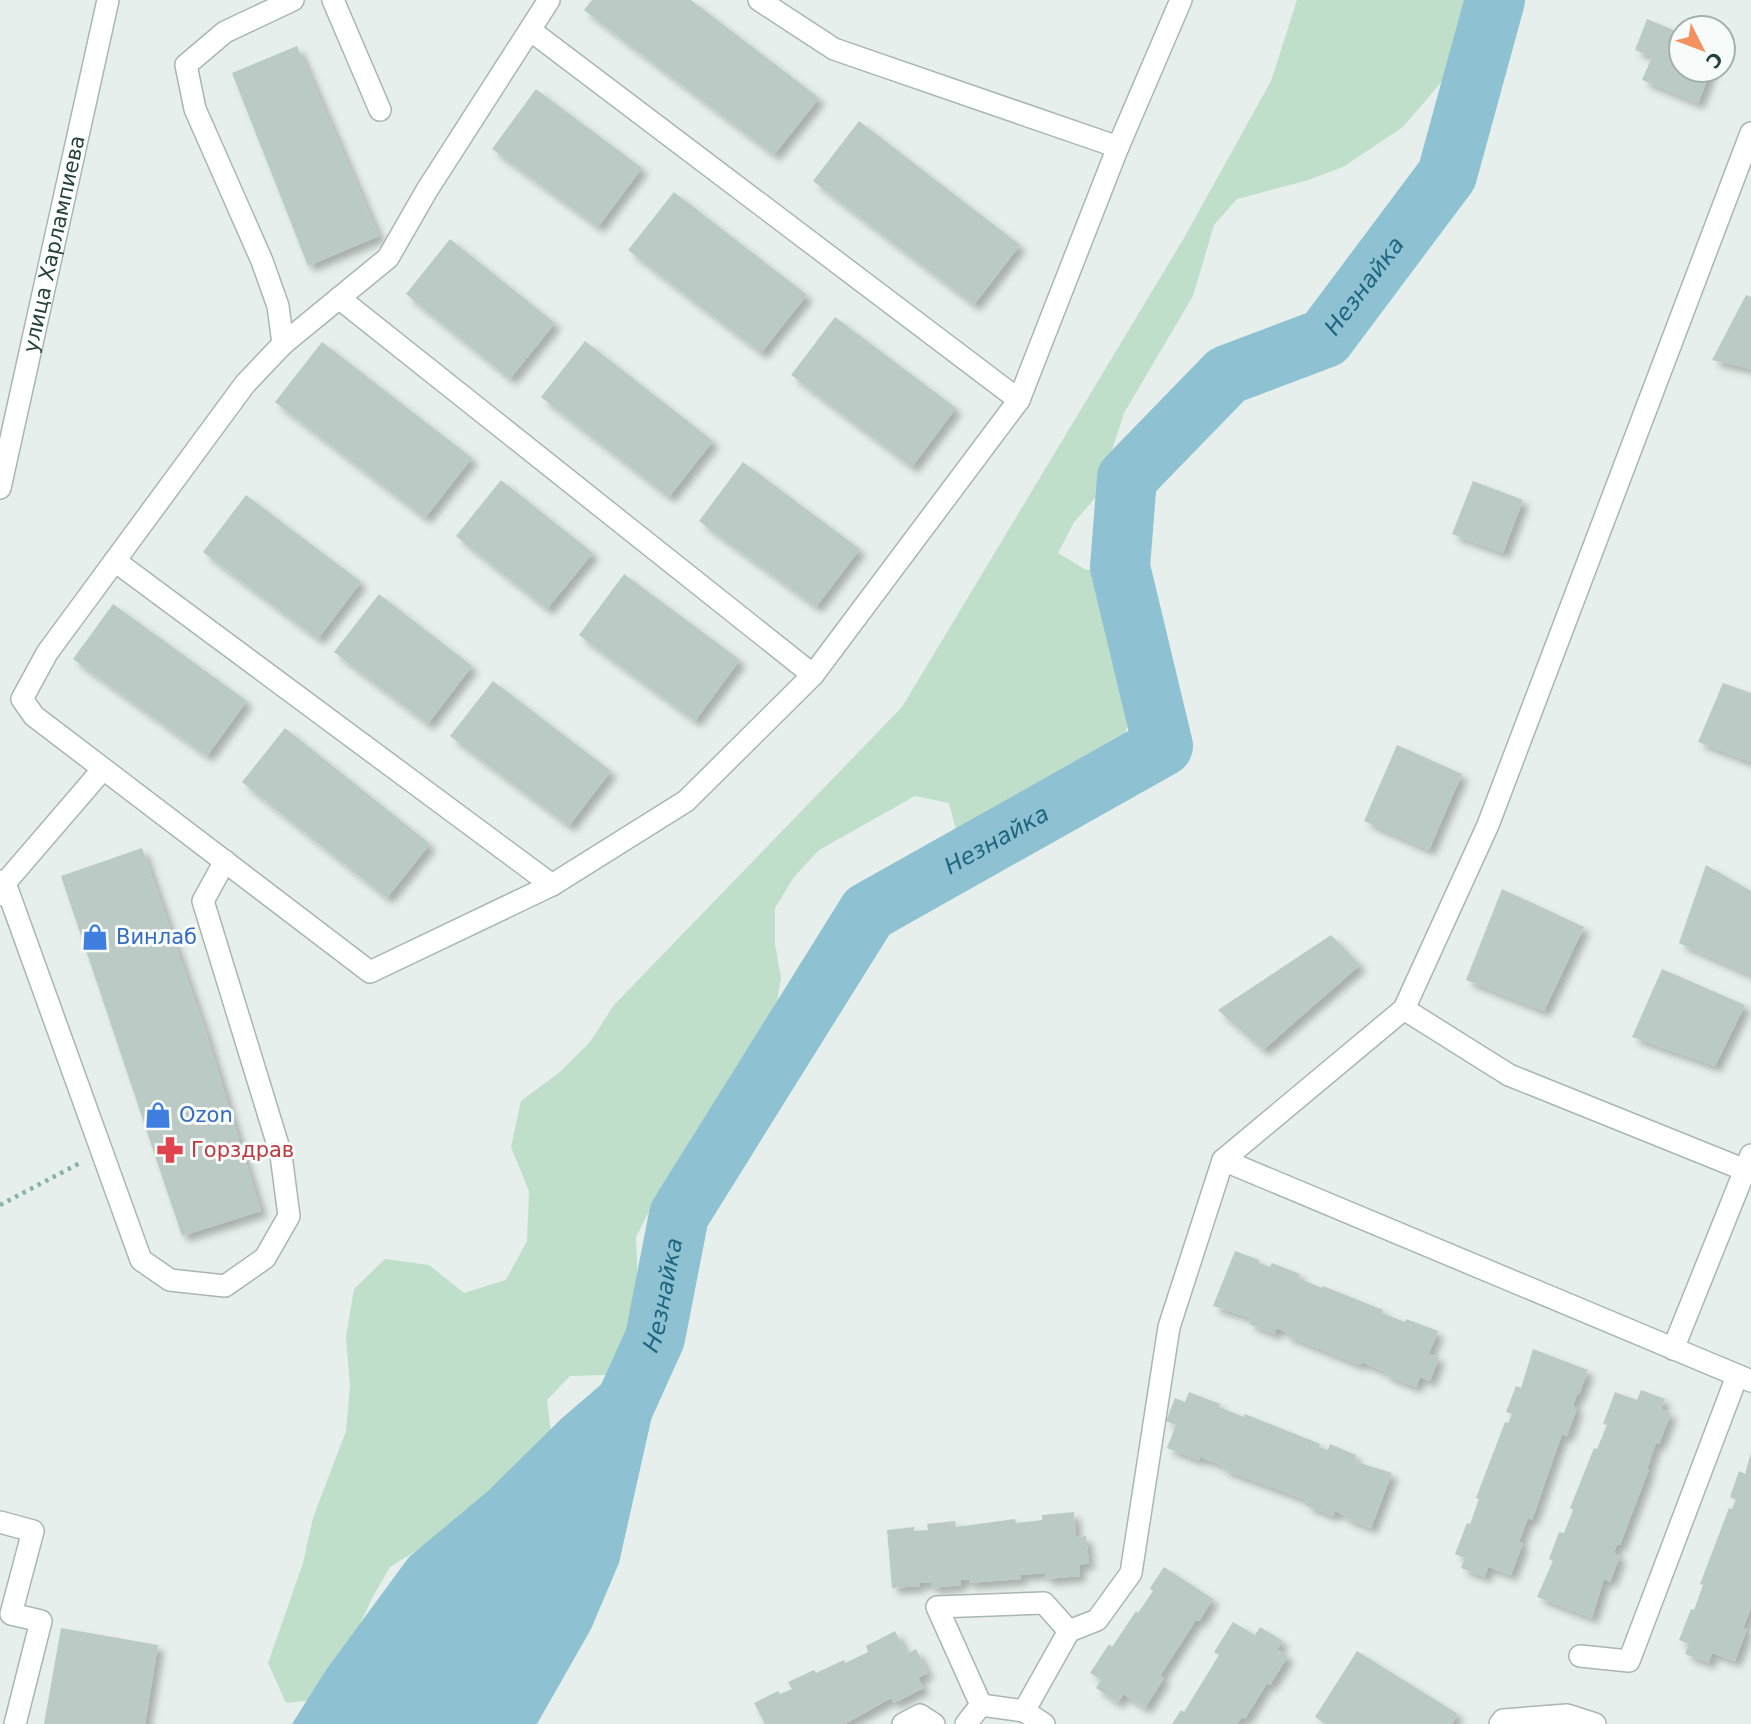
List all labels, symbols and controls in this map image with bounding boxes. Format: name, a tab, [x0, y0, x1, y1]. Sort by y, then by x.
north arrow	[1667, 14, 1737, 84]
text: С	[1702, 48, 1727, 73]
street label: улица Харлампиева	[18, 133, 90, 355]
water label: Незнайка	[1319, 232, 1409, 340]
water label: Незнайка	[940, 800, 1053, 879]
shop icon: Винлаб	[80, 922, 110, 952]
place label: Винлаб	[116, 925, 197, 949]
shop icon: Ozon	[143, 1100, 173, 1130]
place label: Ozon	[179, 1103, 233, 1127]
pharmacy icon: Горздрав	[155, 1135, 185, 1165]
place label: Горздрав	[191, 1138, 294, 1162]
water label: Незнайка	[637, 1236, 687, 1356]

